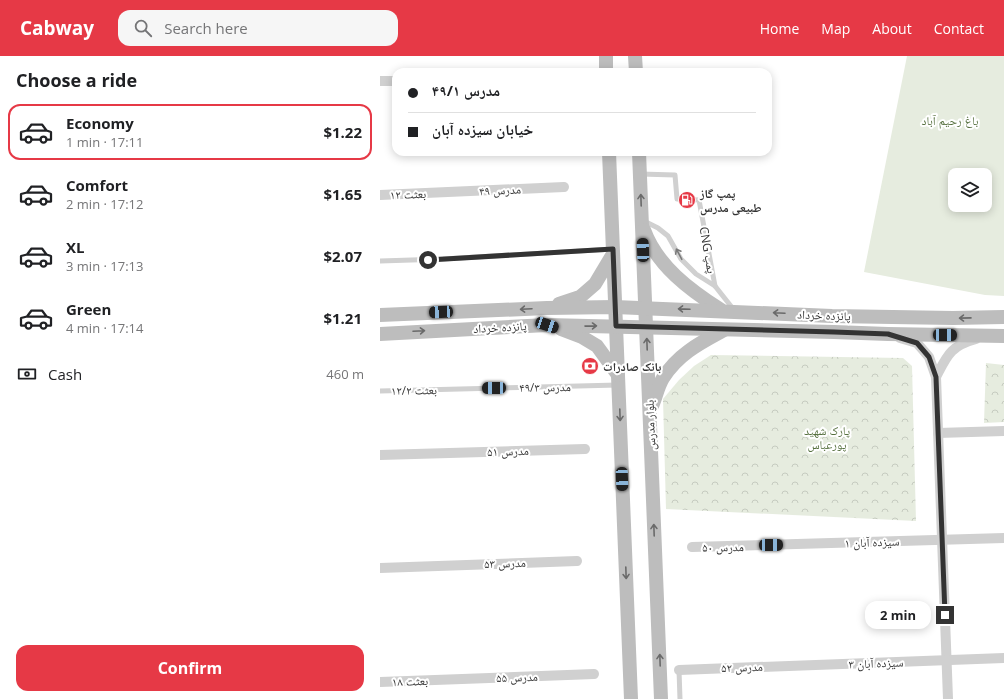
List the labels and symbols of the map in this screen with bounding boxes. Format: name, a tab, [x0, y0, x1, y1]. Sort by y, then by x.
park label: باغ رحیم آباد	[922, 112, 978, 129]
street label: مدرس ۴۹	[479, 180, 521, 200]
street label: بعثت ۱۲	[390, 185, 426, 203]
place label: پمپ گاز طبیعی مدرس	[699, 185, 762, 216]
fuel station icon: پمپ گاز طبیعی مدرس	[677, 190, 697, 210]
one-way arrow	[637, 194, 645, 207]
street label: CNG پمپ	[696, 225, 721, 275]
car	[637, 238, 649, 262]
one-way arrow	[675, 248, 682, 260]
route start	[419, 251, 437, 269]
car	[429, 305, 453, 319]
one-way arrow	[520, 305, 533, 312]
one-way arrow	[678, 306, 691, 313]
street label: پانزده خرداد	[797, 306, 852, 324]
one-way arrow	[773, 309, 786, 317]
one-way arrow	[959, 314, 972, 322]
car	[534, 315, 560, 335]
street label: پانزده خرداد	[473, 317, 528, 337]
one-way arrow	[584, 322, 597, 330]
one-way arrow	[412, 328, 425, 335]
car	[933, 329, 957, 341]
one-way arrow	[643, 338, 651, 351]
bank icon: بانک صادرات	[580, 356, 600, 376]
place label: بانک صادرات	[603, 358, 661, 375]
street label: مدرس ۴۹/۳	[519, 378, 571, 396]
street label: بعثت ۱۲/۲	[391, 381, 437, 399]
car	[482, 382, 506, 394]
street label: بلوار مدرس	[641, 400, 659, 450]
one-way arrow	[616, 408, 624, 421]
park label: پارک شهید پورعباس	[804, 422, 850, 453]
street label: مدرس ۵۱	[487, 442, 529, 460]
car	[616, 467, 628, 491]
one-way arrow	[651, 524, 658, 537]
street label: سیزده آبان ۱	[844, 533, 900, 551]
street label: مدرس ۵۰	[702, 538, 744, 556]
car	[759, 539, 783, 551]
street label: مدرس ۵۳	[484, 554, 526, 572]
one-way arrow	[622, 566, 630, 579]
callout: 2 min	[865, 601, 931, 629]
route end	[936, 606, 954, 624]
one-way arrow	[656, 654, 663, 667]
street label: سیزده آبان ۳	[848, 654, 904, 672]
street label: مدرس ۵۲	[721, 658, 763, 676]
street label: مدرس ۵۵	[496, 668, 538, 686]
street label: بعثت ۱۸	[392, 672, 428, 690]

